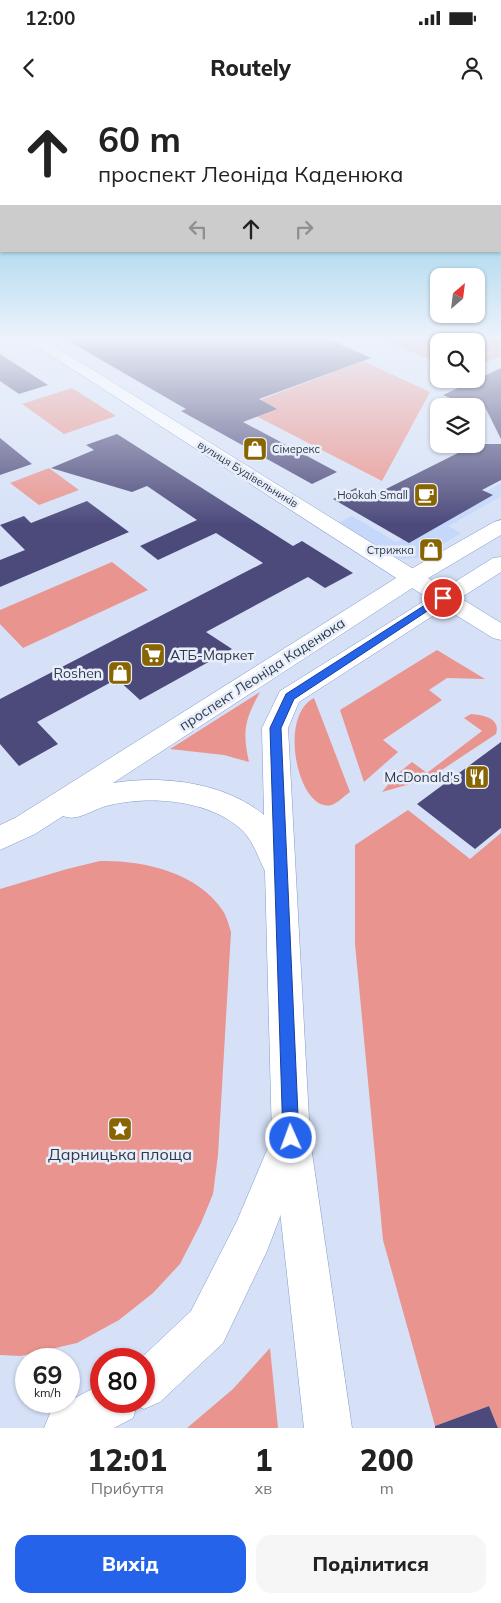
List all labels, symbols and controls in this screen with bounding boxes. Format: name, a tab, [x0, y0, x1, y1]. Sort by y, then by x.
text: 12:00	[25, 6, 75, 30]
icon: back	[15, 54, 43, 82]
text: Routely	[210, 54, 291, 82]
icon: person	[458, 54, 486, 82]
text: 60 m	[98, 117, 181, 161]
icon: ahead	[15, 120, 80, 185]
text: проспект Леоніда Каденюка	[98, 160, 403, 188]
icon: left	[184, 215, 212, 243]
icon: ahead	[237, 215, 265, 243]
icon: right	[290, 215, 318, 243]
north arrow	[430, 268, 485, 322]
map controls	[430, 268, 485, 453]
button: search	[430, 333, 485, 388]
button: layers	[430, 398, 485, 453]
shop icon: Сімерекс	[242, 436, 268, 462]
street label: вулиця Будівельників	[195, 437, 301, 511]
place label: Сімерекс	[272, 442, 320, 456]
cafe icon: Hookah Small	[413, 482, 439, 508]
place label: Hookah Small	[337, 488, 408, 502]
shop icon: Стрижка	[418, 537, 444, 563]
place label: Стрижка	[367, 543, 414, 557]
pin	[422, 577, 464, 619]
icon: arrive	[429, 584, 457, 612]
street label: проспект Леоніда Каденюка	[176, 614, 348, 734]
supermarket icon: АТБ-Маркет	[140, 642, 166, 668]
place label: АТБ-Маркет	[170, 646, 254, 664]
shop icon: Roshen	[107, 660, 133, 686]
place label: Roshen	[54, 664, 102, 682]
restaurant icon: McDonald's	[464, 764, 490, 790]
place label: McDonald's	[384, 768, 460, 786]
position arrow	[264, 1111, 316, 1163]
place icon: Дарницька площа	[107, 1116, 133, 1142]
place label: Дарницька площа	[48, 1144, 192, 1164]
speed limit sign: 80	[90, 1348, 155, 1413]
text: 69	[32, 1359, 63, 1390]
text: km/h	[34, 1385, 61, 1400]
text: 12:01	[87, 1441, 167, 1479]
text: 1	[254, 1441, 272, 1479]
text: 200	[360, 1441, 414, 1479]
text: Прибуття	[91, 1478, 164, 1498]
text: хв	[255, 1478, 272, 1498]
text: m	[380, 1478, 394, 1498]
button: Вихід	[15, 1535, 246, 1593]
button: Поділитися	[256, 1535, 486, 1593]

